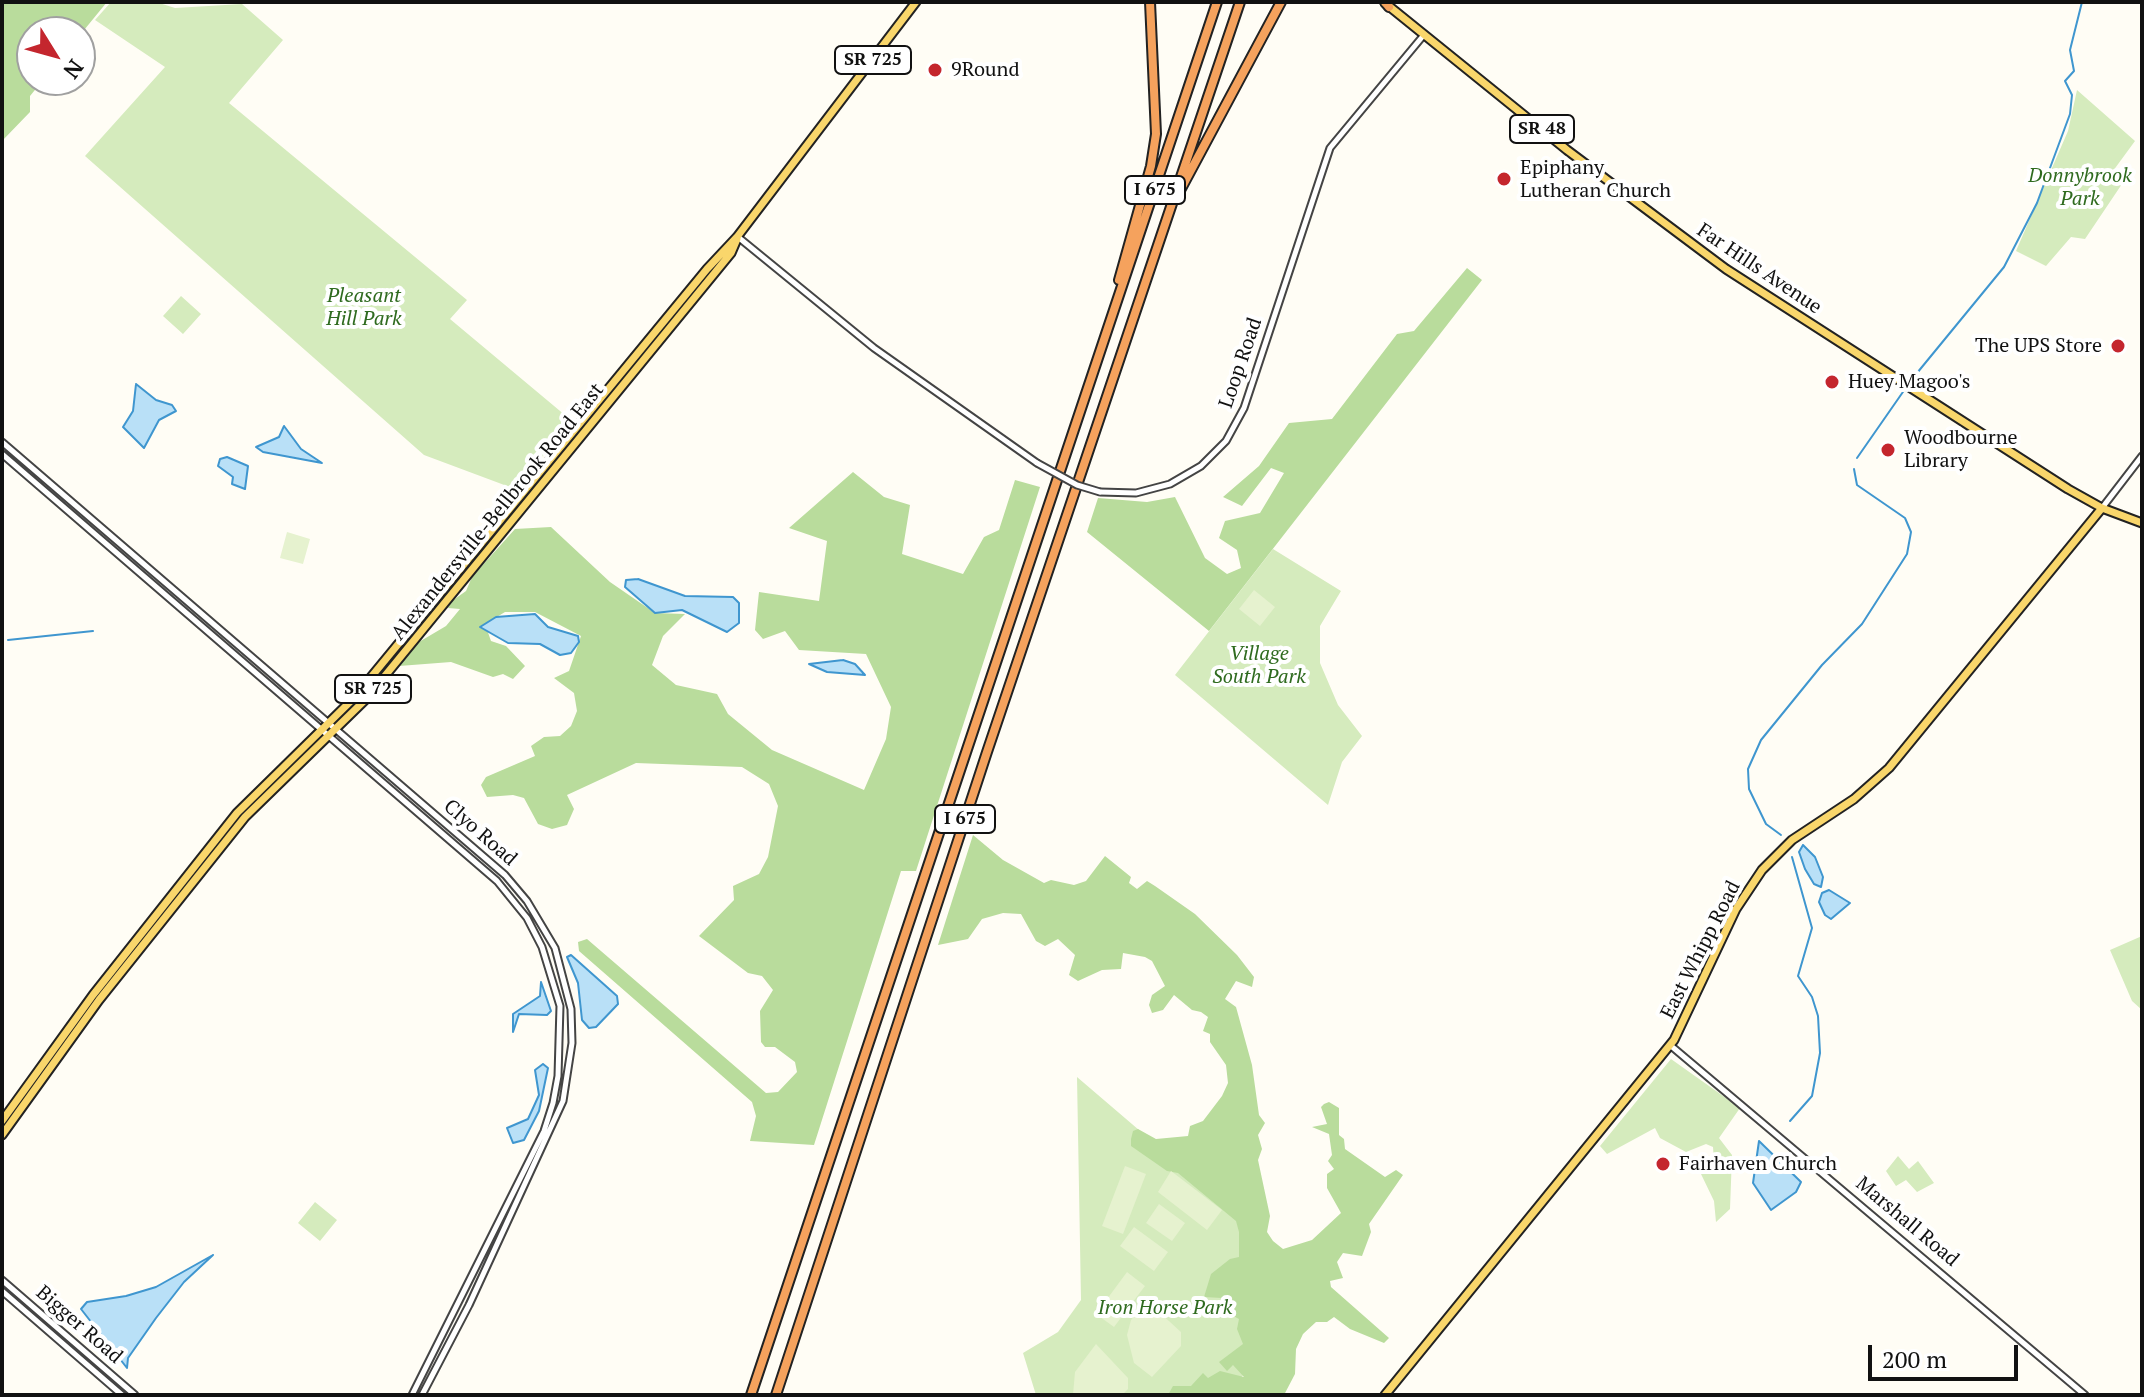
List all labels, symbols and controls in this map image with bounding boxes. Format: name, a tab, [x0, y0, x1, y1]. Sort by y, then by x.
north arrow	[16, 16, 96, 96]
road number: SR 725	[835, 46, 911, 74]
text: N	[57, 54, 91, 85]
place label: 9Round	[951, 58, 1020, 82]
marker: 9Round	[926, 61, 944, 79]
road number: SR 48	[1510, 115, 1574, 143]
place label: Epiphany Lutheran Church	[1520, 156, 1671, 203]
park label: Donnybrook Park	[2028, 164, 2132, 211]
marker: Epiphany Lutheran Church	[1495, 170, 1513, 188]
road number: I 675	[1125, 176, 1185, 204]
street label: Far Hills Avenue	[1692, 218, 1826, 320]
park label: Pleasant Hill Park	[326, 284, 402, 331]
street label: Loop Road	[1214, 315, 1268, 411]
place label: The UPS Store	[1975, 334, 2102, 358]
marker: The UPS Store	[2109, 337, 2127, 355]
place label: Huey Magoo's	[1848, 370, 1970, 394]
marker: Huey Magoo's	[1823, 373, 1841, 391]
street label: Alexandersville-Bellbrook Road East	[387, 379, 609, 645]
place label: Woodbourne Library	[1904, 426, 2018, 473]
marker: Woodbourne Library	[1879, 441, 1897, 459]
park label: Village South Park	[1212, 642, 1306, 689]
road number: SR 725	[335, 675, 411, 703]
street label: Clyo Road	[438, 795, 522, 871]
road number: I 675	[935, 805, 995, 833]
street label: East Whipp Road	[1656, 877, 1746, 1023]
place label: Fairhaven Church	[1679, 1152, 1837, 1176]
marker: Fairhaven Church	[1654, 1155, 1672, 1173]
street label: Marshall Road	[1851, 1172, 1963, 1272]
street label: Bigger Road	[31, 1281, 127, 1369]
park label: Iron Horse Park	[1098, 1296, 1232, 1320]
scale bar	[1872, 1329, 2022, 1379]
text: 200 m	[1882, 1343, 1947, 1375]

